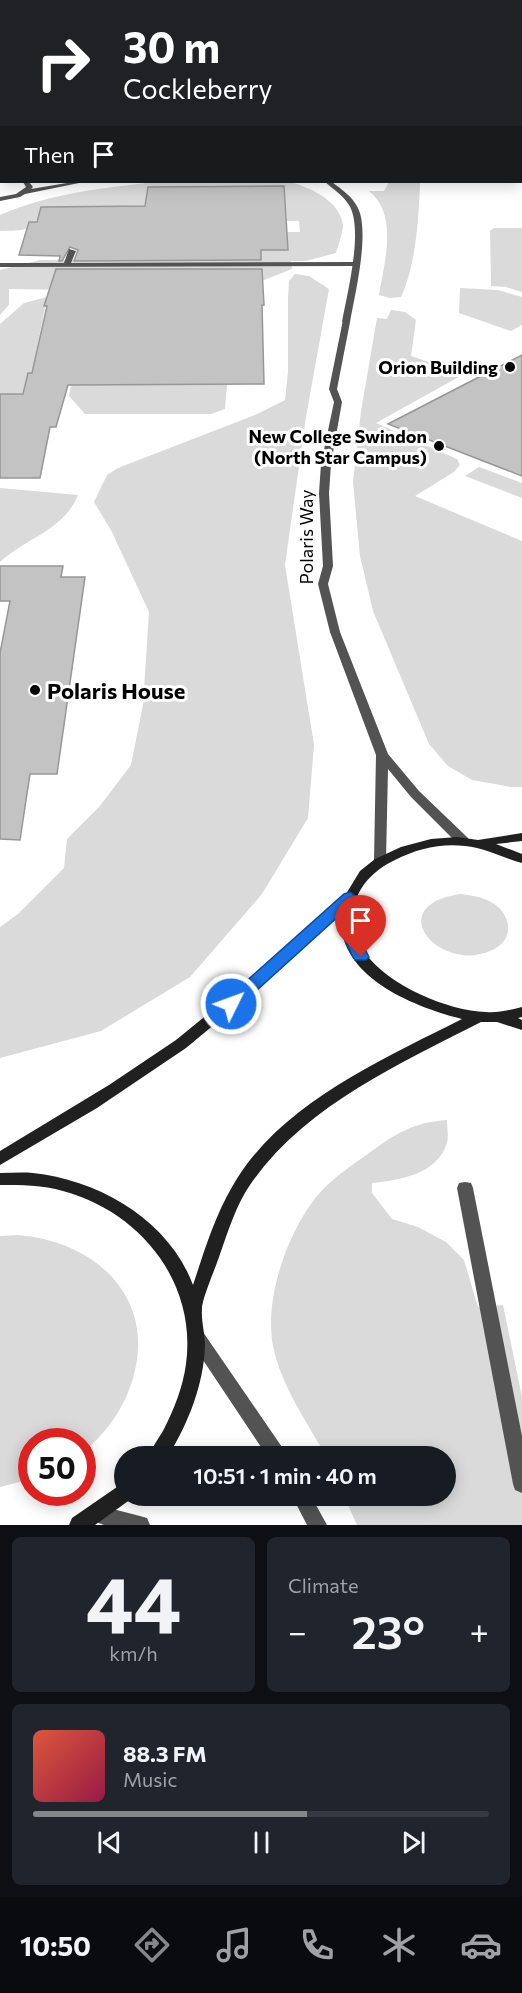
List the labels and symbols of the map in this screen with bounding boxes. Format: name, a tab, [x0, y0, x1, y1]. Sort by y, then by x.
place label: Orion Building	[378, 356, 498, 378]
marker: Orion Building	[503, 360, 517, 374]
place label: New College Swindon (North Star Campus)	[249, 425, 427, 468]
marker: New College Swindon (North Star Campus)	[432, 439, 446, 453]
street label: Polaris Way	[295, 489, 317, 585]
place label: Polaris House	[47, 677, 185, 704]
marker: Polaris House	[28, 683, 42, 697]
pin	[335, 895, 386, 957]
position arrow	[199, 972, 263, 1036]
speed limit sign: 50	[18, 1428, 96, 1506]

